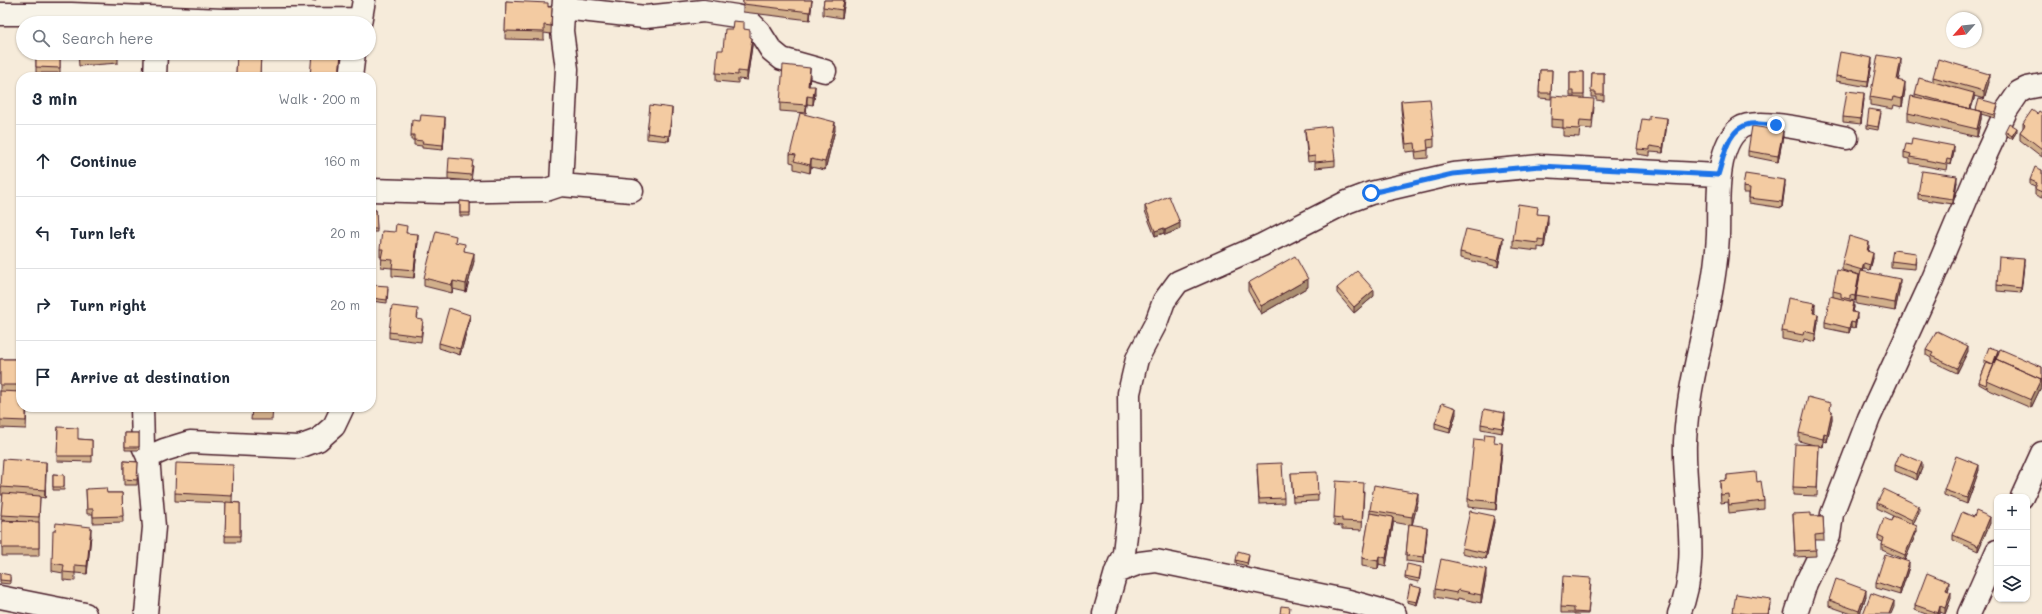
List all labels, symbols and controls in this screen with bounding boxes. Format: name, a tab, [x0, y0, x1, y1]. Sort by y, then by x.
north arrow	[1946, 12, 1982, 48]
search box	[16, 16, 376, 60]
icon: search	[30, 27, 52, 49]
text: Search here	[62, 28, 153, 48]
text: 3 min	[32, 87, 77, 109]
text: Walk · 200 m	[279, 90, 360, 107]
route end	[1767, 116, 1785, 134]
icon: ahead	[32, 150, 54, 172]
text: Continue	[70, 151, 137, 171]
text: 160 m	[324, 152, 360, 169]
route start	[1362, 184, 1380, 202]
icon: left	[32, 222, 54, 244]
text: Turn left	[70, 223, 135, 243]
text: 20 m	[330, 224, 360, 241]
icon: right	[32, 294, 54, 316]
text: Turn right	[70, 295, 147, 315]
text: 20 m	[330, 296, 360, 313]
icon: arrive	[32, 366, 54, 388]
text: Arrive at destination	[70, 367, 230, 387]
map controls	[1994, 494, 2030, 602]
button: +	[1994, 494, 2030, 530]
button: −	[1994, 530, 2030, 566]
button: layers	[1994, 566, 2030, 602]

